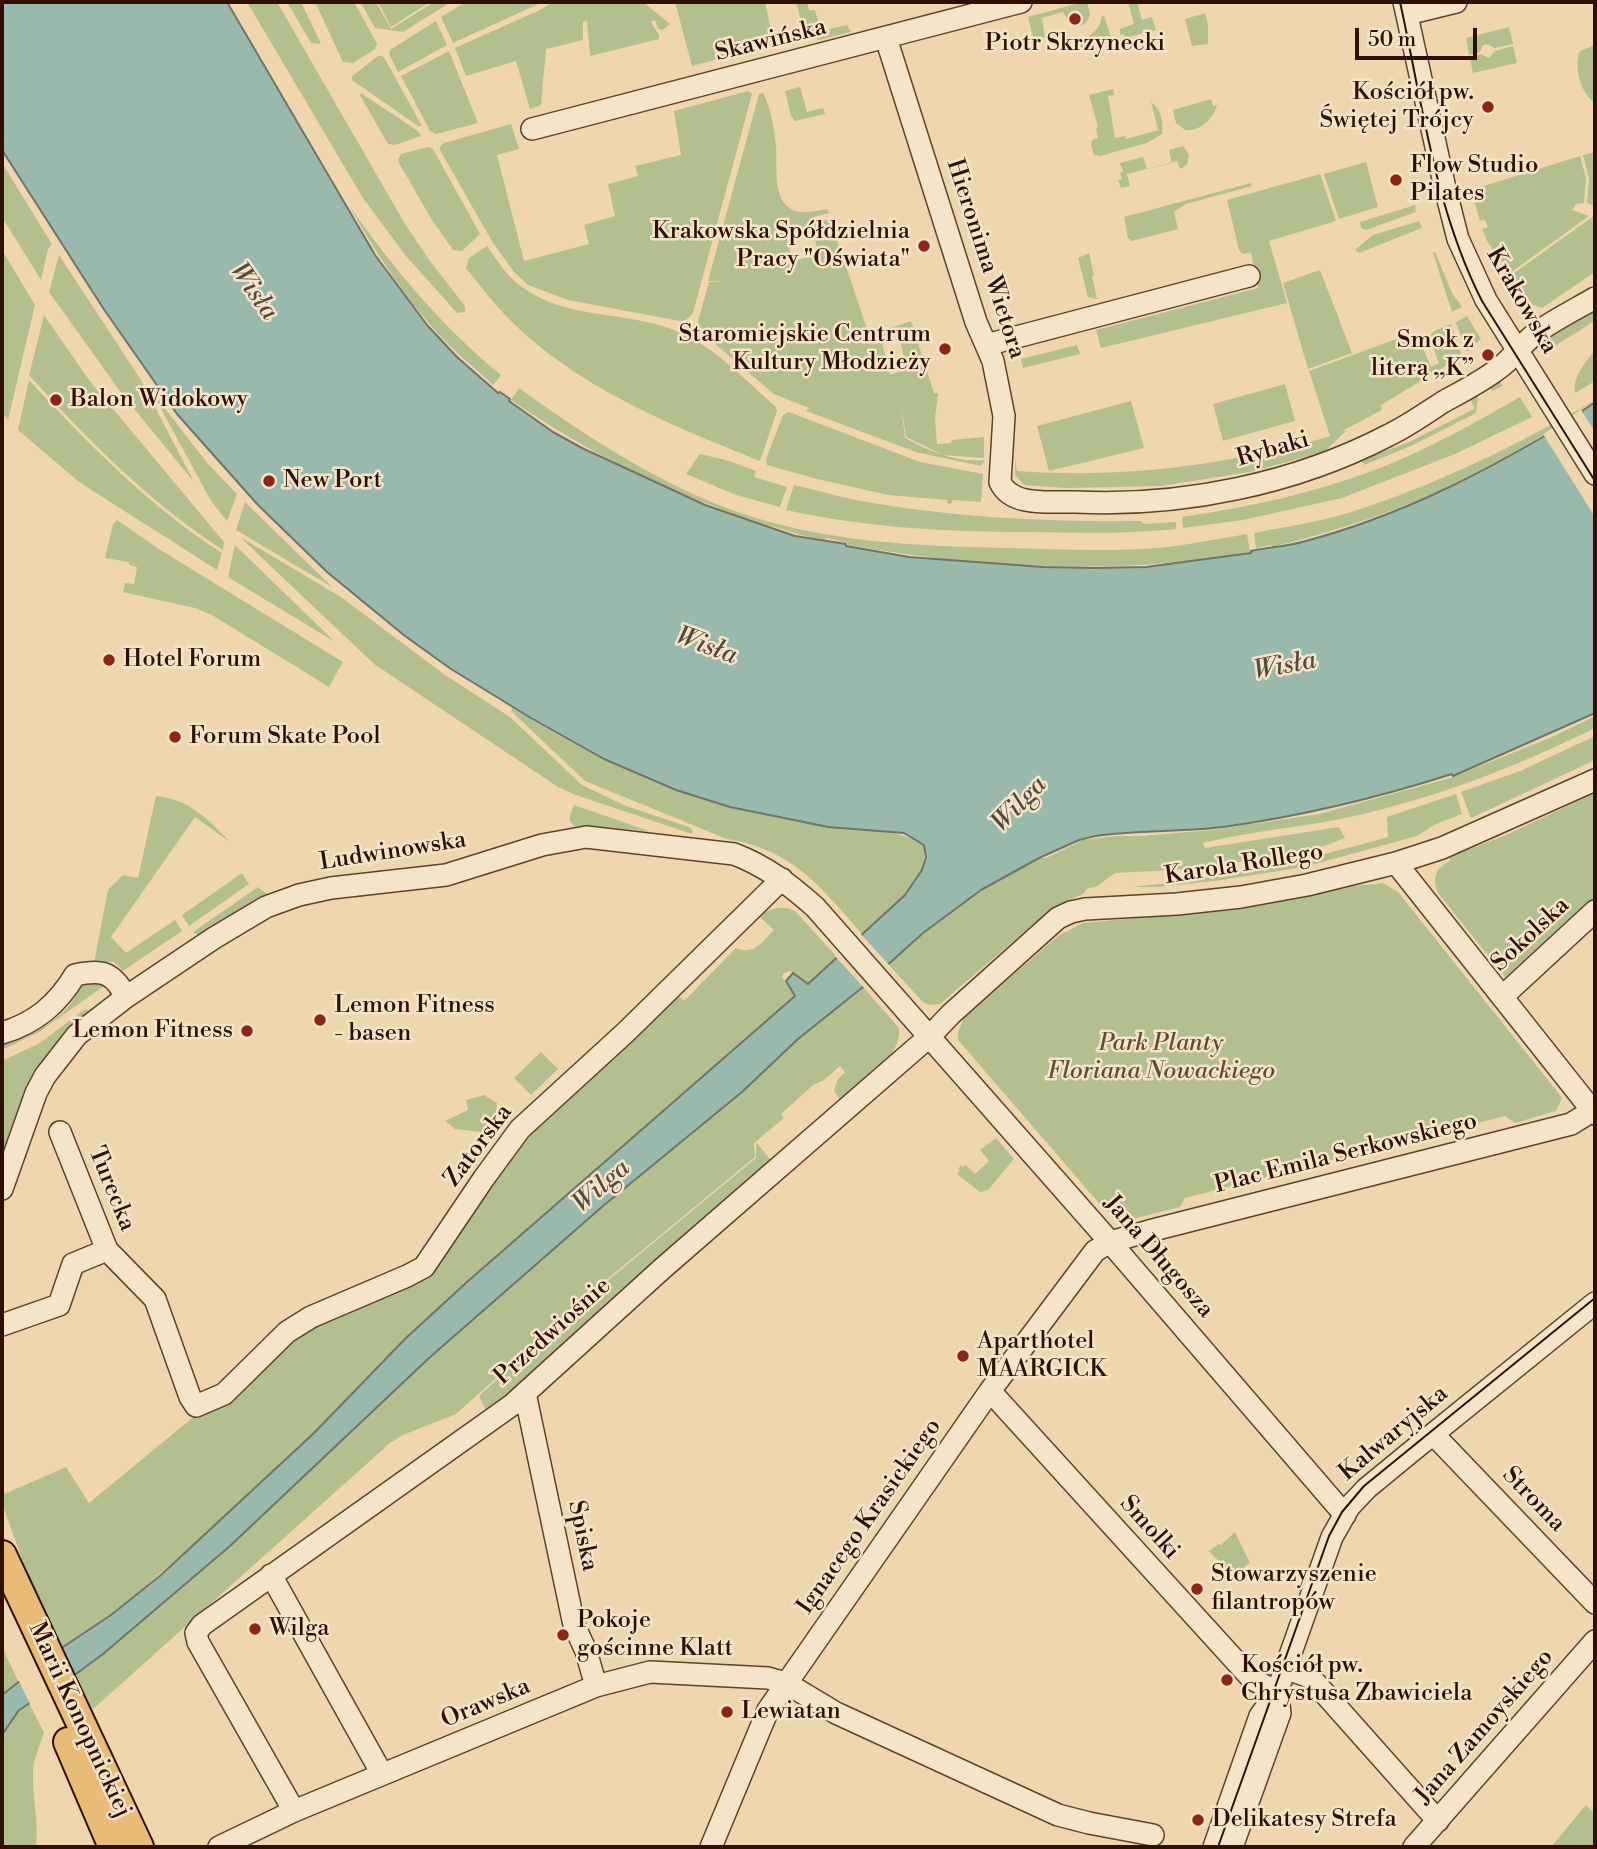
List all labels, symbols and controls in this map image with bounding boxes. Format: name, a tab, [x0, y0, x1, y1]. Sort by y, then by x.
marker: Piotr Skrzynecki	[1067, 11, 1083, 27]
street label: Skawińska	[712, 13, 830, 69]
scale bar	[1359, 14, 1482, 58]
text: 50 m	[1368, 27, 1416, 53]
place label: Piotr Skrzynecki	[985, 30, 1165, 58]
place label: Kościół pw. Świętej Trójcy	[1320, 79, 1474, 135]
marker: Kościół pw. Świętej Trójcy	[1480, 99, 1496, 115]
place label: Flow Studio Pilates	[1410, 152, 1538, 208]
street label: Hieronima Wietora	[939, 156, 1031, 362]
marker: Flow Studio Pilates	[1388, 172, 1404, 188]
place label: Krakowska Spółdzielnia Pracy "Oświata"	[652, 218, 910, 274]
marker: Krakowska Spółdzielnia Pracy "Oświata"	[916, 238, 932, 254]
street label: Krakowska	[1479, 243, 1563, 359]
water label: Wisła	[222, 257, 284, 327]
place label: Staromiejskie Centrum Kultury Młodzieży	[678, 321, 931, 377]
place label: Smok z literą „K”	[1371, 327, 1474, 383]
marker: Staromiejskie Centrum Kultury Młodzieży	[937, 341, 953, 357]
marker: Smok z literą „K”	[1480, 347, 1496, 363]
place label: Balon Widokowy	[70, 386, 248, 414]
marker: Balon Widokowy	[48, 392, 64, 408]
street label: Rybaki	[1233, 426, 1313, 474]
place label: New Port	[283, 467, 382, 495]
marker: New Port	[261, 473, 277, 489]
water label: Wisła	[671, 622, 741, 672]
place label: Hotel Forum	[123, 646, 261, 674]
water label: Wisła	[1251, 646, 1319, 688]
marker: Hotel Forum	[101, 652, 117, 668]
place label: Forum Skate Pool	[189, 723, 381, 751]
marker: Forum Skate Pool	[167, 729, 183, 745]
water label: Wilga	[986, 770, 1054, 840]
street label: Ludwinowska	[318, 826, 468, 878]
street label: Karola Rollego	[1162, 838, 1326, 892]
street label: Sokolska	[1486, 892, 1576, 978]
place label: Lemon Fitness - basen	[334, 992, 495, 1048]
marker: Lemon Fitness - basen	[312, 1012, 328, 1028]
place label: Lemon Fitness	[72, 1017, 233, 1045]
marker: Lemon Fitness	[239, 1023, 255, 1039]
park label: Park Planty Floriana Nowackiego	[1047, 1030, 1275, 1086]
street label: Zatorska	[439, 1099, 519, 1193]
street label: Plac Emila Serkowskiego	[1212, 1107, 1480, 1201]
street label: Turecka	[81, 1143, 141, 1235]
water label: Wilga	[567, 1154, 637, 1220]
street label: Jana Długosza	[1097, 1190, 1219, 1324]
street label: Przedwiośnie	[489, 1272, 617, 1392]
place label: Aparthotel MAARGICK	[977, 1328, 1107, 1384]
marker: Aparthotel MAARGICK	[955, 1348, 971, 1364]
street label: Kalwaryjska	[1334, 1380, 1454, 1488]
street label: Ignacego Krasickiego	[792, 1414, 948, 1620]
street label: Stroma	[1495, 1462, 1571, 1538]
street label: Smolki	[1113, 1490, 1185, 1566]
street label: Spiska	[560, 1498, 604, 1574]
place label: Stowarzyszenie filantropów	[1211, 1561, 1377, 1617]
marker: Stowarzyszenie filantropów	[1189, 1581, 1205, 1597]
place label: Pokoje gościnne Klatt	[577, 1607, 733, 1663]
place label: Wilga	[269, 1615, 330, 1643]
street label: Marii Konopnickiej	[21, 1618, 137, 1822]
marker: Wilga	[247, 1621, 263, 1637]
marker: Pokoje gościnne Klatt	[555, 1627, 571, 1643]
street label: Jana Zamoyskiego	[1410, 1644, 1560, 1810]
place label: Kościół pw. Chrystusa Zbawiciela	[1241, 1652, 1472, 1708]
street label: Orawska	[437, 1672, 535, 1736]
marker: Kościół pw. Chrystusa Zbawiciela	[1219, 1672, 1235, 1688]
place label: Lewiatan	[741, 1698, 841, 1726]
marker: Lewiatan	[719, 1704, 735, 1720]
place label: Delikatesy Strefa	[1212, 1806, 1397, 1834]
marker: Delikatesy Strefa	[1190, 1812, 1206, 1828]

